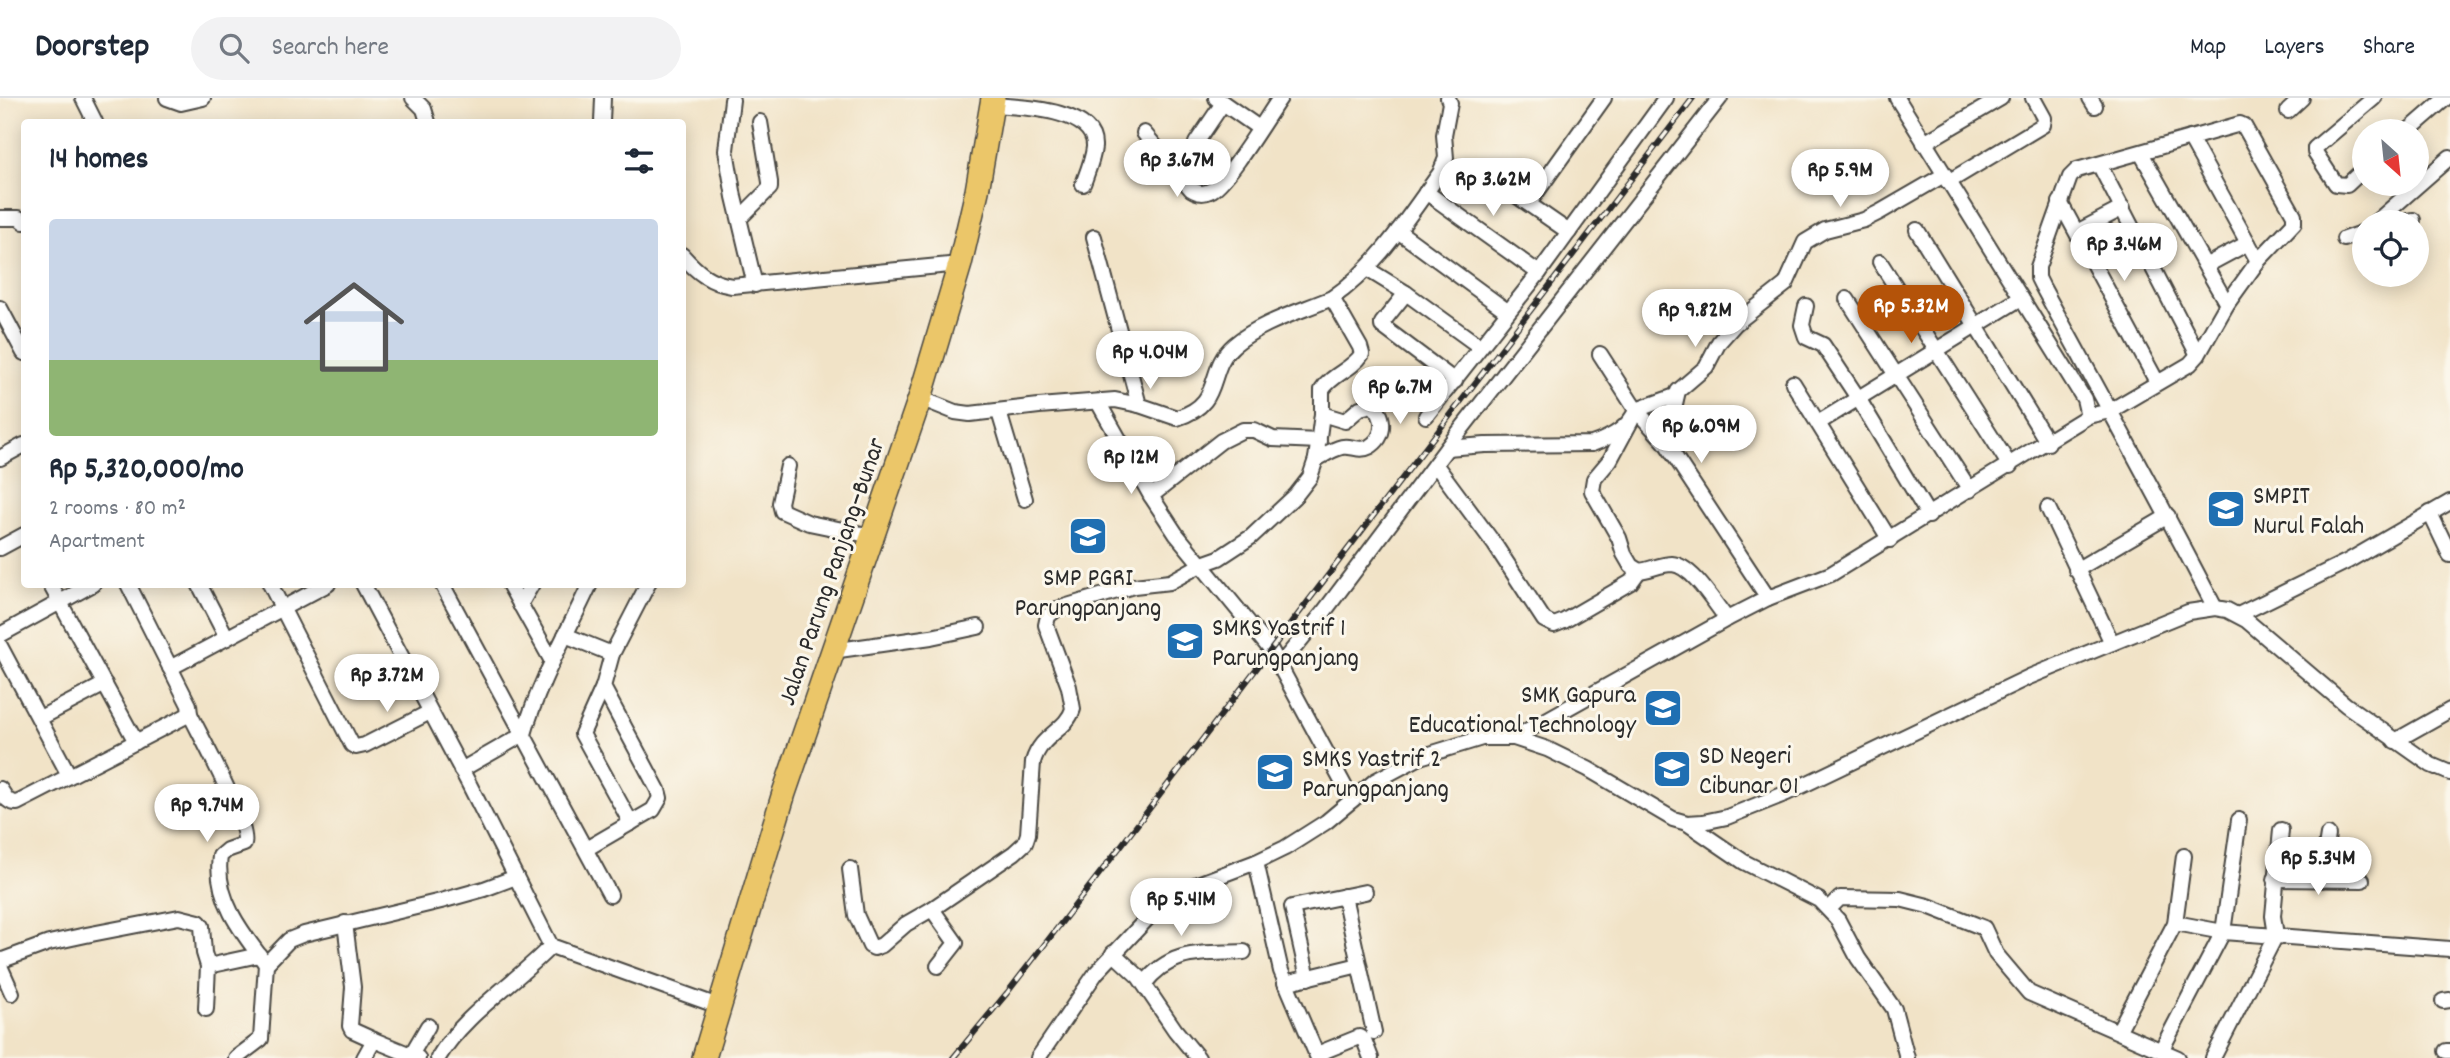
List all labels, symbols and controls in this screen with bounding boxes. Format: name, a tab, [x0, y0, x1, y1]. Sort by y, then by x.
search box	[191, 17, 681, 80]
text: Doorstep	[35, 25, 149, 72]
icon: search	[215, 29, 253, 67]
text: Search here	[271, 30, 389, 67]
text: Map	[2190, 31, 2226, 65]
text: Layers	[2264, 31, 2325, 65]
text: Share	[2363, 31, 2415, 65]
north arrow	[2352, 119, 2429, 196]
map controls	[2352, 119, 2429, 287]
text: 14 homes	[49, 140, 148, 183]
pin: Rp 3.67M	[1105, 140, 1249, 199]
icon: filters	[620, 142, 658, 180]
text: Rp 3.67M	[1140, 145, 1214, 178]
pin: Rp 5.9M	[1775, 150, 1905, 209]
text: Rp 5.9M	[1807, 155, 1873, 188]
pin: Rp 3.62M	[1421, 158, 1565, 218]
text: Rp 3.62M	[1455, 164, 1531, 197]
button: locate	[2352, 210, 2429, 287]
pin: Rp 3.46M	[2052, 223, 2196, 283]
text: Rp 3.46M	[2086, 229, 2162, 262]
icon: home	[291, 264, 417, 390]
pin: Rp 5.32M	[1839, 286, 1983, 345]
pin: Rp 9.82M	[1623, 289, 1767, 349]
text: Rp 5.32M	[1873, 291, 1949, 324]
text: Rp 9.82M	[1658, 295, 1732, 328]
pin: Rp 4.04M	[1078, 331, 1222, 391]
text: Rp 4.04M	[1112, 337, 1188, 370]
pin: Rp 6.7M	[1335, 366, 1465, 426]
text: Rp 6.7M	[1368, 372, 1432, 405]
pin: Rp 6.09M	[1629, 406, 1773, 465]
text: Rp 6.09M	[1662, 411, 1740, 444]
street label: Jalan Parung Panjang–Bunar	[770, 433, 897, 711]
pin: Rp 12M	[1074, 436, 1188, 496]
text: Rp 12M	[1103, 442, 1159, 475]
text: Rp 5,320,000/mo	[49, 450, 244, 493]
place label: SMPIT Nurul Falah	[2253, 479, 2364, 546]
school or university icon: SMPIT Nurul Falah	[2205, 488, 2247, 530]
text: 2 rooms · 80 m²	[49, 493, 186, 526]
school or university icon: SMP PGRI Parungpanjang	[1067, 515, 1109, 557]
text: Apartment	[49, 526, 145, 559]
place label: SMP PGRI Parungpanjang	[1015, 561, 1161, 628]
place label: SMKS Yastrif 1 Parungpanjang	[1212, 611, 1359, 678]
school or university icon: SMKS Yastrif 1 Parungpanjang	[1164, 620, 1206, 662]
pin: Rp 3.72M	[315, 654, 459, 714]
text: Rp 3.72M	[350, 660, 424, 693]
place label: SMK Gapura Educational Technology	[1408, 678, 1637, 745]
school or university icon: SMK Gapura Educational Technology	[1642, 687, 1684, 729]
place label: SD Negeri Cibunar 01	[1699, 739, 1799, 806]
place label: SMKS Yastrif 2 Parungpanjang	[1302, 742, 1449, 809]
school or university icon: SD Negeri Cibunar 01	[1651, 748, 1693, 790]
school or university icon: SMKS Yastrif 2 Parungpanjang	[1254, 751, 1296, 793]
pin: Rp 9.74M	[135, 784, 279, 844]
text: Rp 9.74M	[170, 790, 244, 823]
pin: Rp 5.34M	[2246, 838, 2390, 897]
text: Rp 5.34M	[2281, 843, 2355, 876]
pin: Rp 5.41M	[1109, 878, 1253, 938]
text: Rp 5.41M	[1146, 884, 1216, 917]

